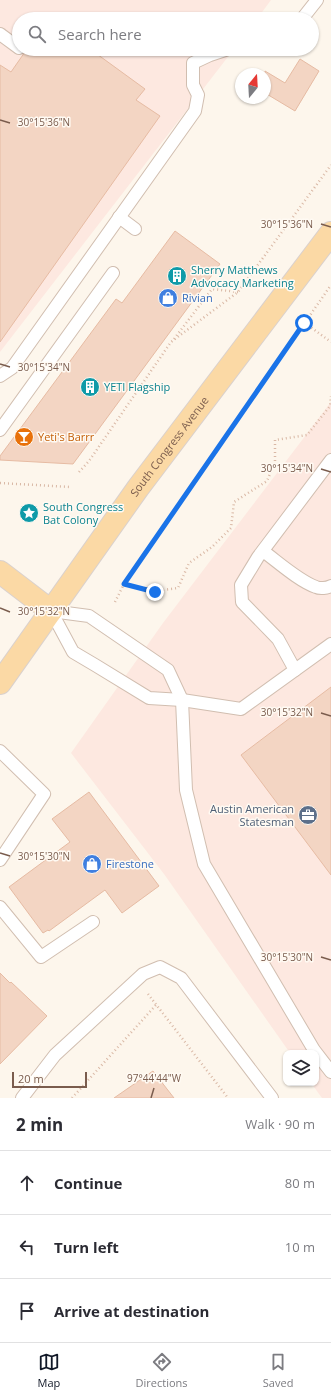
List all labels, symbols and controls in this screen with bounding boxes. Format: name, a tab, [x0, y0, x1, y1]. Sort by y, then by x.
search box	[12, 12, 319, 56]
icon: search	[26, 23, 48, 45]
text: Search here	[58, 24, 142, 44]
north arrow	[235, 68, 271, 104]
text: 30°15'36"N	[18, 115, 70, 129]
text: 30°15'36"N	[261, 217, 313, 231]
place label: Sherry Matthews Advocacy Marketing	[191, 262, 294, 290]
building icon: Sherry Matthews Advocacy Marketing	[166, 265, 188, 287]
shop icon: Rivian	[157, 287, 179, 309]
place label: Rivian	[182, 290, 213, 305]
route start	[295, 314, 313, 332]
text: 30°15'34"N	[18, 360, 70, 374]
building icon: YETI Flagship	[79, 376, 101, 398]
place label: YETI Flagship	[104, 379, 171, 394]
street label: South Congress Avenue	[126, 393, 212, 499]
bar icon: Yeti's Barrr	[13, 426, 35, 448]
place label: Yeti's Barrr	[38, 429, 95, 444]
text: 30°15'34"N	[261, 461, 313, 475]
place label: South Congress Bat Colony	[43, 499, 123, 527]
place icon: South Congress Bat Colony	[18, 502, 40, 524]
route end	[146, 583, 164, 601]
text: 30°15'32"N	[18, 604, 70, 618]
text: 30°15'32"N	[261, 705, 313, 719]
place label: Austin American Statesman	[210, 801, 294, 829]
office icon: Austin American Statesman	[297, 804, 319, 826]
text: 30°15'30"N	[18, 849, 70, 863]
shop icon: Firestone	[81, 853, 103, 875]
place label: Firestone	[106, 856, 154, 871]
text: 30°15'30"N	[261, 950, 313, 964]
map controls	[283, 1050, 319, 1086]
button: layers	[283, 1050, 319, 1086]
scale bar	[12, 1070, 87, 1089]
text: 20 m	[18, 1071, 44, 1086]
text: 97°44'44"W	[127, 1071, 182, 1085]
text: 2 min	[16, 1113, 63, 1136]
text: Walk · 90 m	[245, 1115, 315, 1133]
icon: ahead	[16, 1172, 38, 1194]
text: Continue	[54, 1173, 122, 1193]
text: 80 m	[285, 1174, 315, 1192]
icon: left	[16, 1236, 38, 1258]
text: Turn left	[54, 1237, 119, 1257]
text: 10 m	[285, 1238, 315, 1256]
icon: arrive	[16, 1300, 38, 1322]
text: Arrive at destination	[54, 1301, 209, 1321]
tab: Map	[38, 1351, 60, 1390]
tab: Directions	[136, 1351, 188, 1390]
tab: Saved	[263, 1351, 293, 1390]

